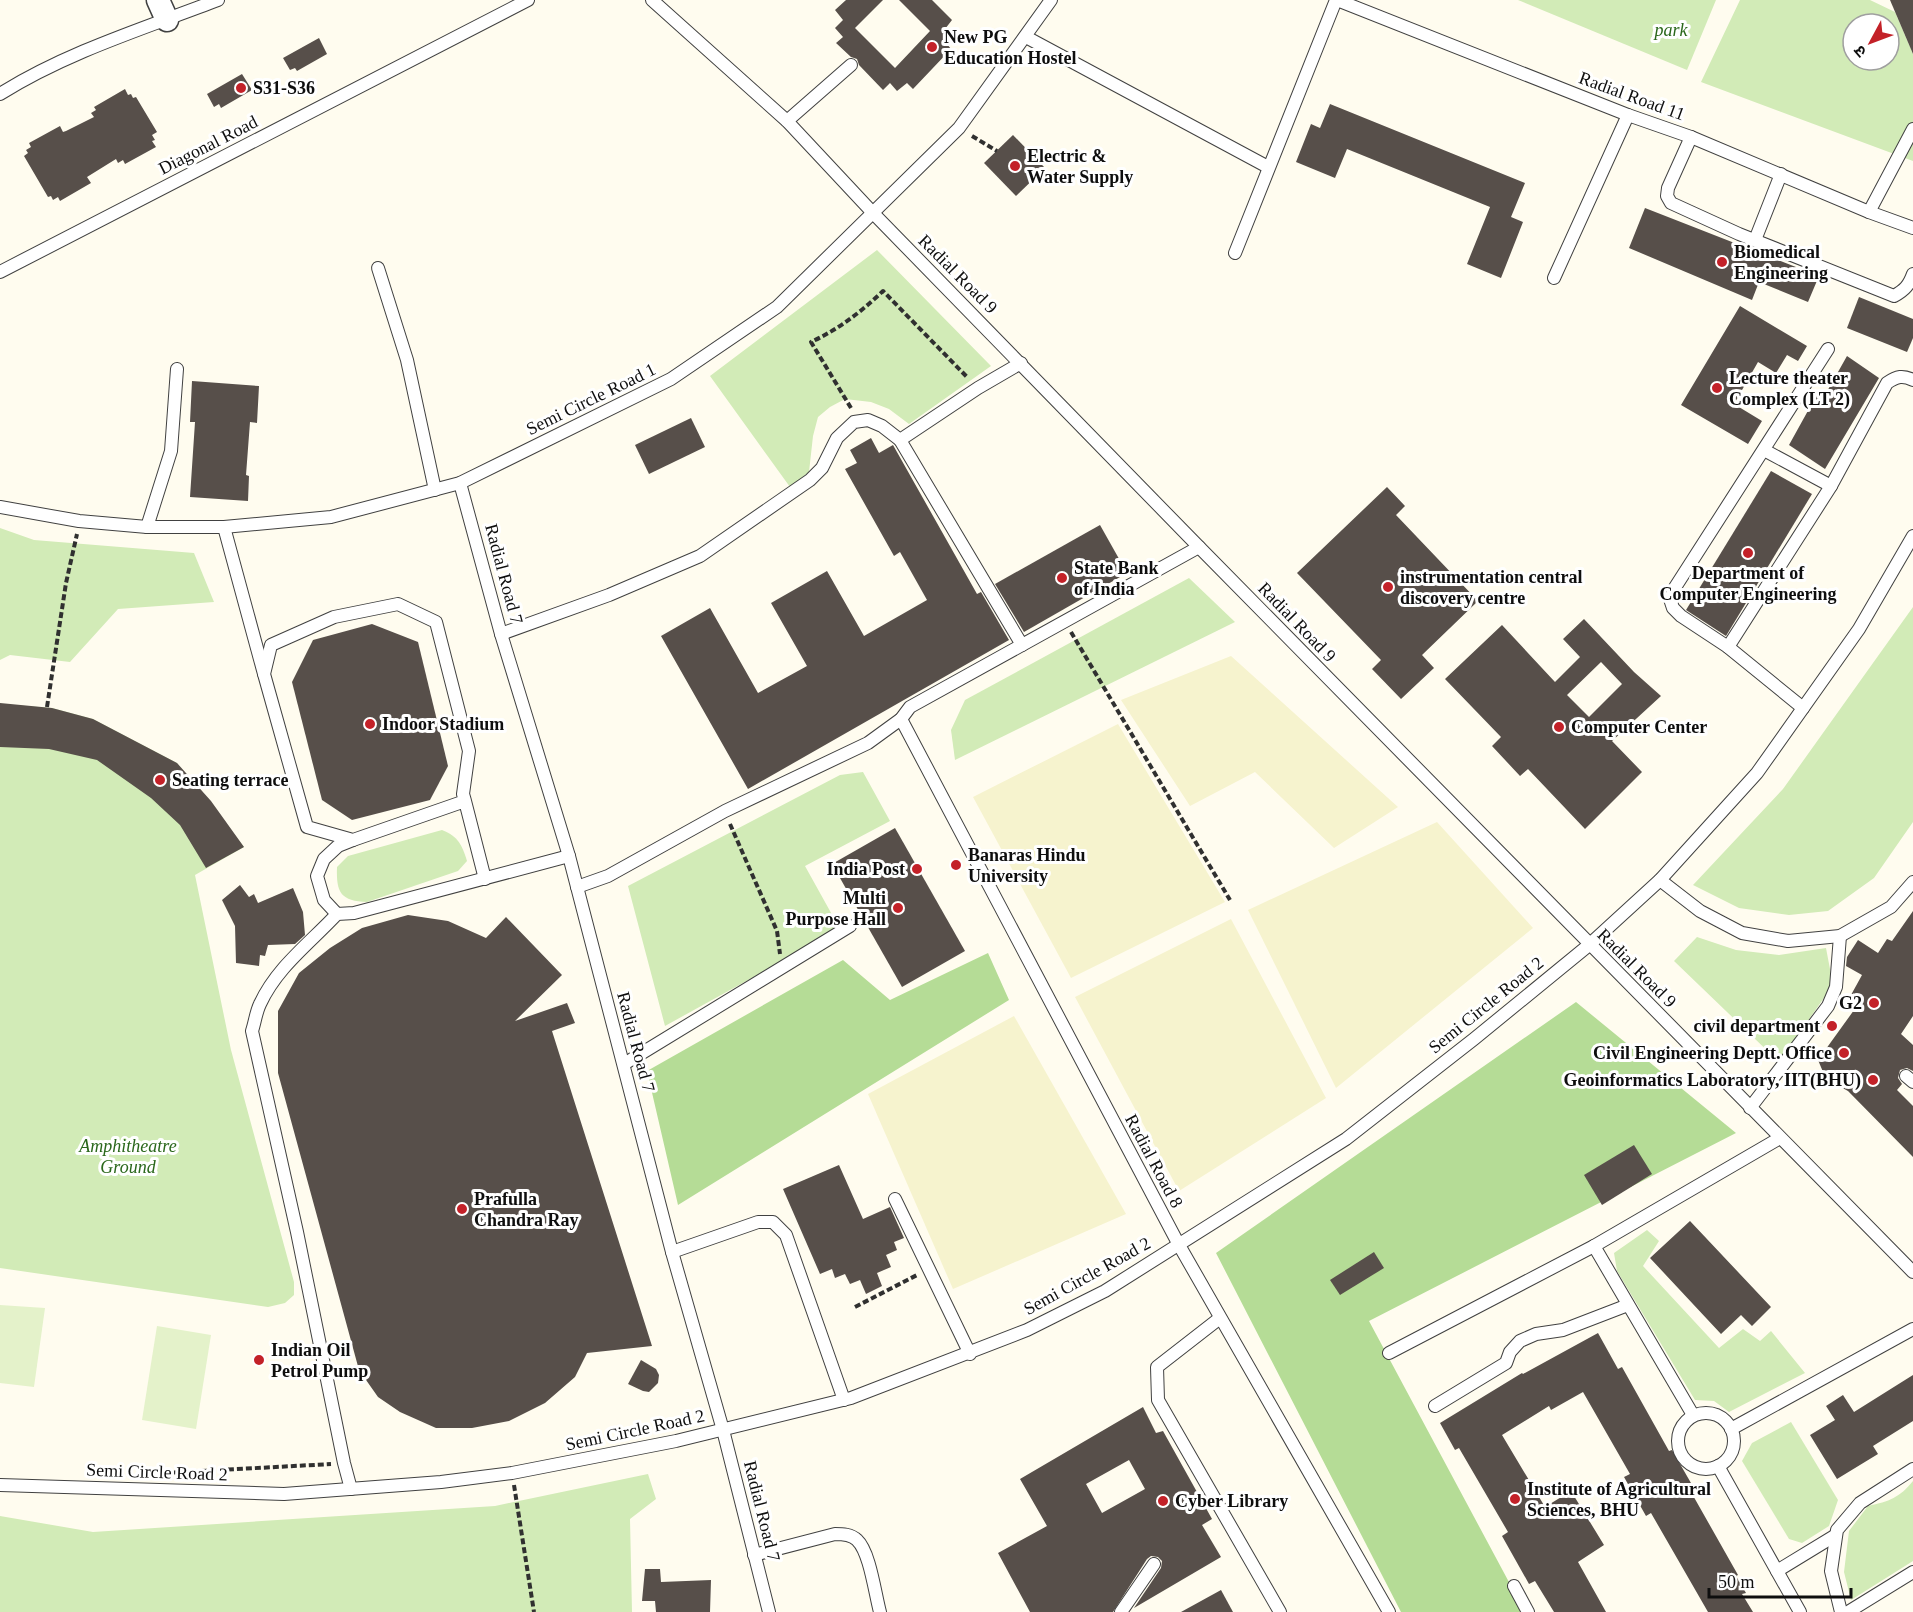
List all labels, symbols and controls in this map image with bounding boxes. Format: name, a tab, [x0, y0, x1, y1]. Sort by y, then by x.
north arrow	[1841, 12, 1901, 72]
park label: park	[1653, 20, 1689, 40]
place label: New PG Education Hostel	[944, 27, 1077, 68]
marker: New PG Education Hostel	[925, 40, 939, 54]
text: उ	[1850, 42, 1870, 61]
street label: Radial Road 11	[1576, 68, 1688, 124]
place label: S31-S36	[253, 78, 315, 98]
marker: S31-S36	[234, 81, 248, 95]
street label: Diagonal Road	[155, 111, 261, 179]
place label: Electric & Water Supply	[1027, 146, 1133, 187]
marker: Electric & Water Supply	[1008, 159, 1022, 173]
street label: Radial Road 9	[915, 231, 1001, 317]
place label: Biomedical Engineering	[1734, 242, 1828, 283]
marker: Biomedical Engineering	[1715, 255, 1729, 269]
street label: Semi Circle Road 1	[523, 359, 659, 439]
place label: Lecture theater Complex (LT 2)	[1729, 368, 1850, 410]
marker: Lecture theater Complex (LT 2)	[1710, 381, 1724, 395]
street label: Radial Road 7	[481, 522, 527, 626]
marker: Department of Computer Engineering	[1741, 546, 1755, 560]
place label: State Bank of India	[1074, 558, 1159, 599]
place label: Department of Computer Engineering	[1659, 563, 1837, 604]
place label: instrumentation central discovery centre	[1400, 567, 1582, 608]
marker: State Bank of India	[1055, 571, 1069, 585]
street label: Radial Road 9	[1254, 578, 1340, 666]
marker: instrumentation central discovery centre	[1381, 580, 1395, 594]
place label: Indoor Stadium	[382, 714, 504, 734]
marker: Indoor Stadium	[363, 717, 377, 731]
place label: Computer Center	[1571, 717, 1707, 737]
marker: Computer Center	[1552, 720, 1566, 734]
place label: Seating terrace	[172, 770, 288, 790]
marker: Seating terrace	[153, 773, 167, 787]
place label: Banaras Hindu University	[968, 845, 1086, 886]
marker: Banaras Hindu University	[949, 858, 963, 872]
place label: India Post	[826, 859, 905, 879]
marker: India Post	[910, 862, 924, 876]
place label: Multi Purpose Hall	[785, 888, 886, 929]
marker: Multi Purpose Hall	[891, 901, 905, 915]
street label: Radial Road 9	[1594, 925, 1680, 1011]
street label: Semi Circle Road 2	[1425, 953, 1547, 1057]
street label: Radial Road 7	[613, 990, 659, 1094]
place label: G2	[1839, 993, 1862, 1013]
marker: G2	[1867, 996, 1881, 1010]
place label: civil department	[1694, 1016, 1820, 1036]
marker: civil department	[1825, 1019, 1839, 1033]
place label: Civil Engineering Deptt. Office	[1593, 1043, 1832, 1063]
marker: Civil Engineering Deptt. Office	[1837, 1046, 1851, 1060]
place label: Geoinformatics Laboratory, IIT(BHU)	[1564, 1070, 1861, 1091]
marker: Geoinformatics Laboratory, IIT(BHU)	[1866, 1073, 1880, 1087]
street label: Radial Road 8	[1121, 1111, 1187, 1211]
park label: Amphitheatre Ground	[78, 1136, 177, 1177]
place label: Prafulla Chandra Ray	[474, 1189, 579, 1230]
marker: Prafulla Chandra Ray	[455, 1202, 469, 1216]
street label: Semi Circle Road 2	[1020, 1233, 1154, 1319]
place label: Indian Oil Petrol Pump	[271, 1340, 368, 1381]
marker: Indian Oil Petrol Pump	[252, 1353, 266, 1367]
street label: Semi Circle Road 2	[564, 1406, 706, 1454]
street label: Radial Road 7	[740, 1459, 784, 1563]
street label: Semi Circle Road 2	[86, 1460, 228, 1484]
place label: Institute of Agricultural Sciences, BHU	[1527, 1479, 1711, 1520]
place label: Cyber Library	[1175, 1491, 1288, 1511]
marker: Institute of Agricultural Sciences, BHU	[1508, 1492, 1522, 1506]
marker: Cyber Library	[1156, 1494, 1170, 1508]
scale bar	[1709, 1561, 1852, 1599]
text: 50 m	[1718, 1572, 1755, 1592]

